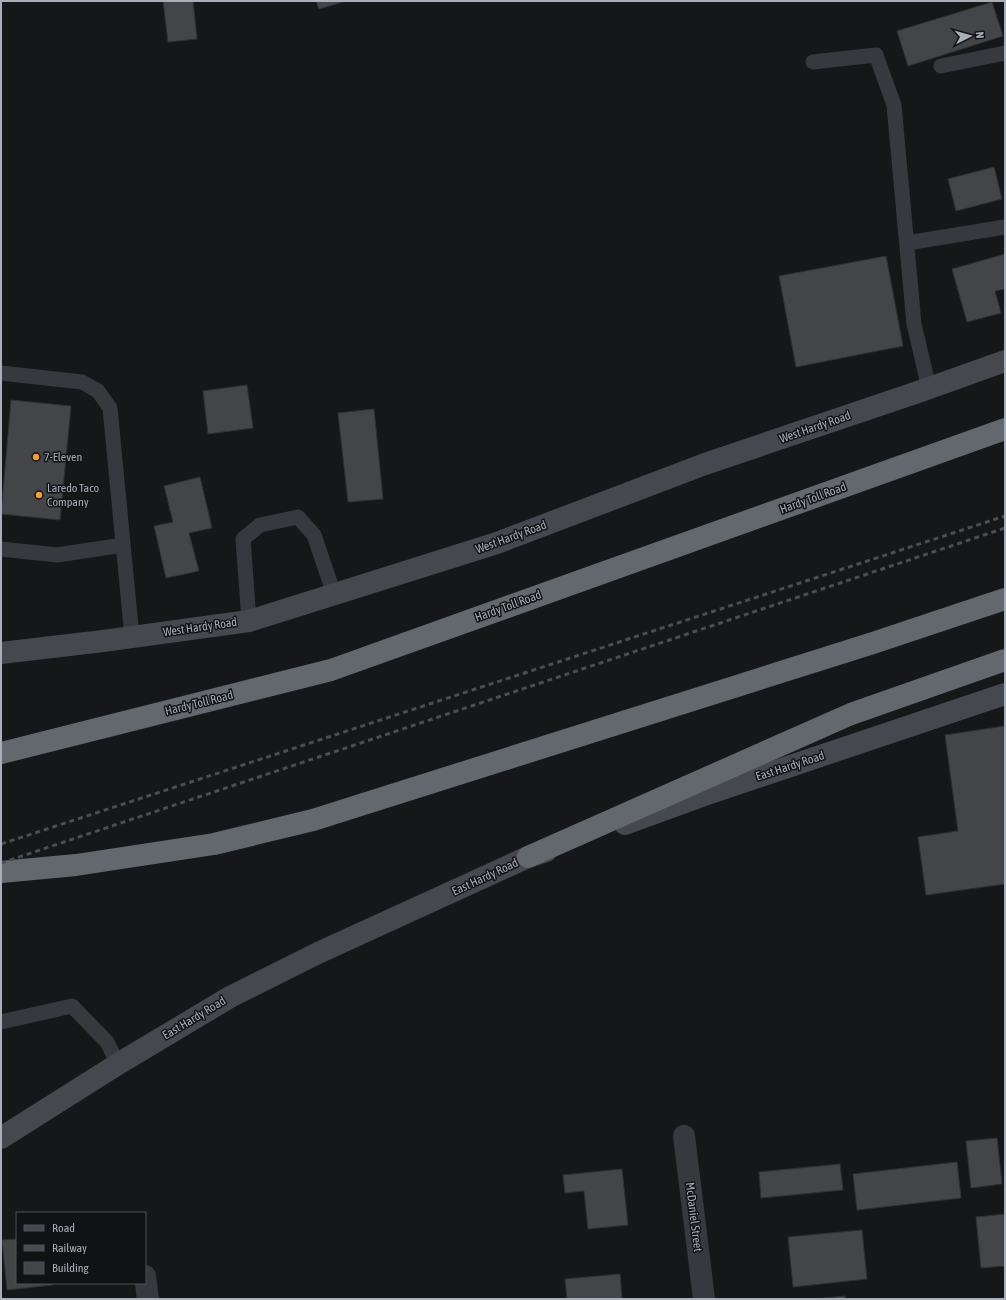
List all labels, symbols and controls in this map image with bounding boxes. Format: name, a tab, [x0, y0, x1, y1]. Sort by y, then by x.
north arrow	[950, 16, 990, 56]
text: N	[974, 31, 986, 39]
street label: West Hardy Road	[778, 408, 852, 446]
place label: 7-Eleven	[44, 450, 82, 464]
marker: 7-Eleven	[31, 452, 41, 462]
street label: Hardy Toll Road	[778, 480, 848, 516]
place label: Laredo Taco Company	[47, 481, 100, 509]
marker: Laredo Taco Company	[34, 490, 44, 500]
street label: West Hardy Road	[474, 518, 548, 556]
street label: Hardy Toll Road	[473, 588, 543, 624]
street label: West Hardy Road	[162, 615, 238, 639]
street label: Hardy Toll Road	[164, 688, 234, 718]
street label: East Hardy Road	[754, 748, 826, 784]
street label: East Hardy Road	[450, 856, 520, 898]
street label: East Hardy Road	[160, 994, 228, 1042]
street label: McDaniel Street	[683, 1181, 705, 1253]
legend	[16, 1212, 146, 1284]
text: Road	[52, 1221, 75, 1235]
text: Railway	[52, 1241, 87, 1255]
text: Building	[52, 1261, 90, 1275]

